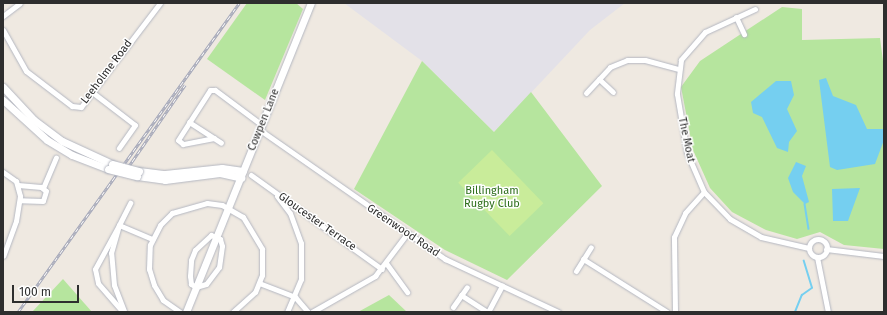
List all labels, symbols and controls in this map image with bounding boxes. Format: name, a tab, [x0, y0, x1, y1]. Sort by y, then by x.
street label: Leeholme Road	[79, 37, 135, 107]
street label: Cowpen Lane	[246, 87, 282, 153]
street label: The Moat	[675, 116, 697, 164]
park label: Billingham Rugby Club	[464, 185, 520, 211]
street label: Gloucester Terrace	[275, 190, 359, 254]
street label: Greenwood Road	[364, 202, 442, 260]
scale bar	[14, 277, 81, 303]
text: 100 m	[19, 285, 51, 299]

